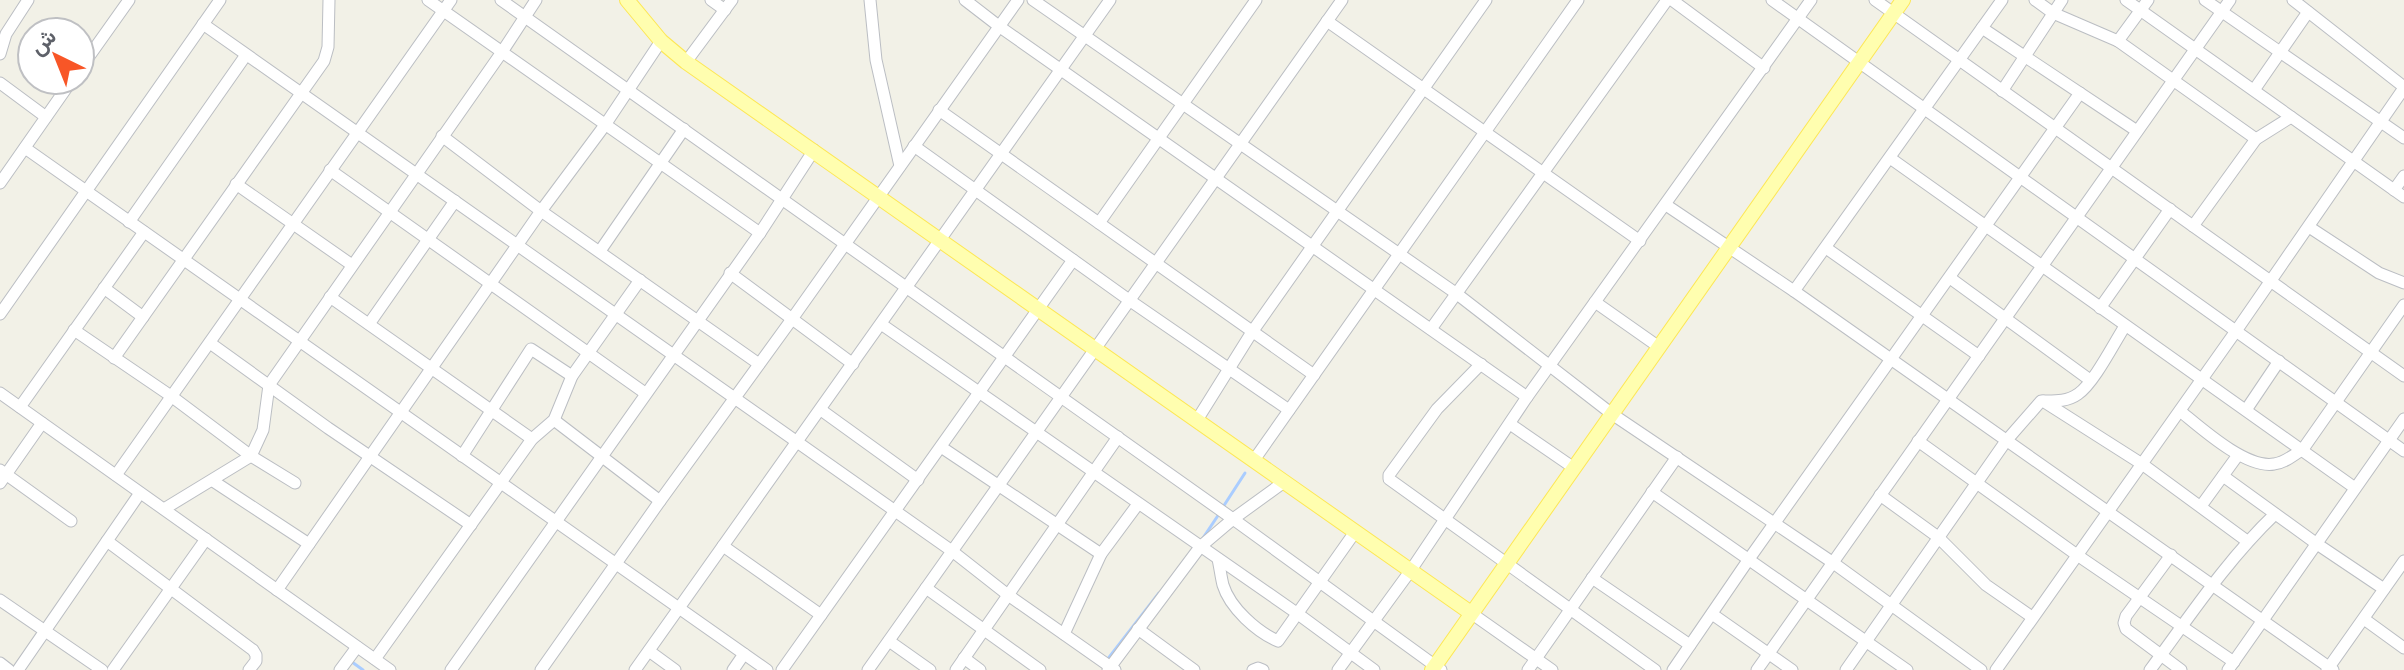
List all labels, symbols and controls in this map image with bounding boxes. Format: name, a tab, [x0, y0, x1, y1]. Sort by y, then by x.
north arrow	[16, 16, 96, 96]
text: ش	[25, 24, 62, 61]

